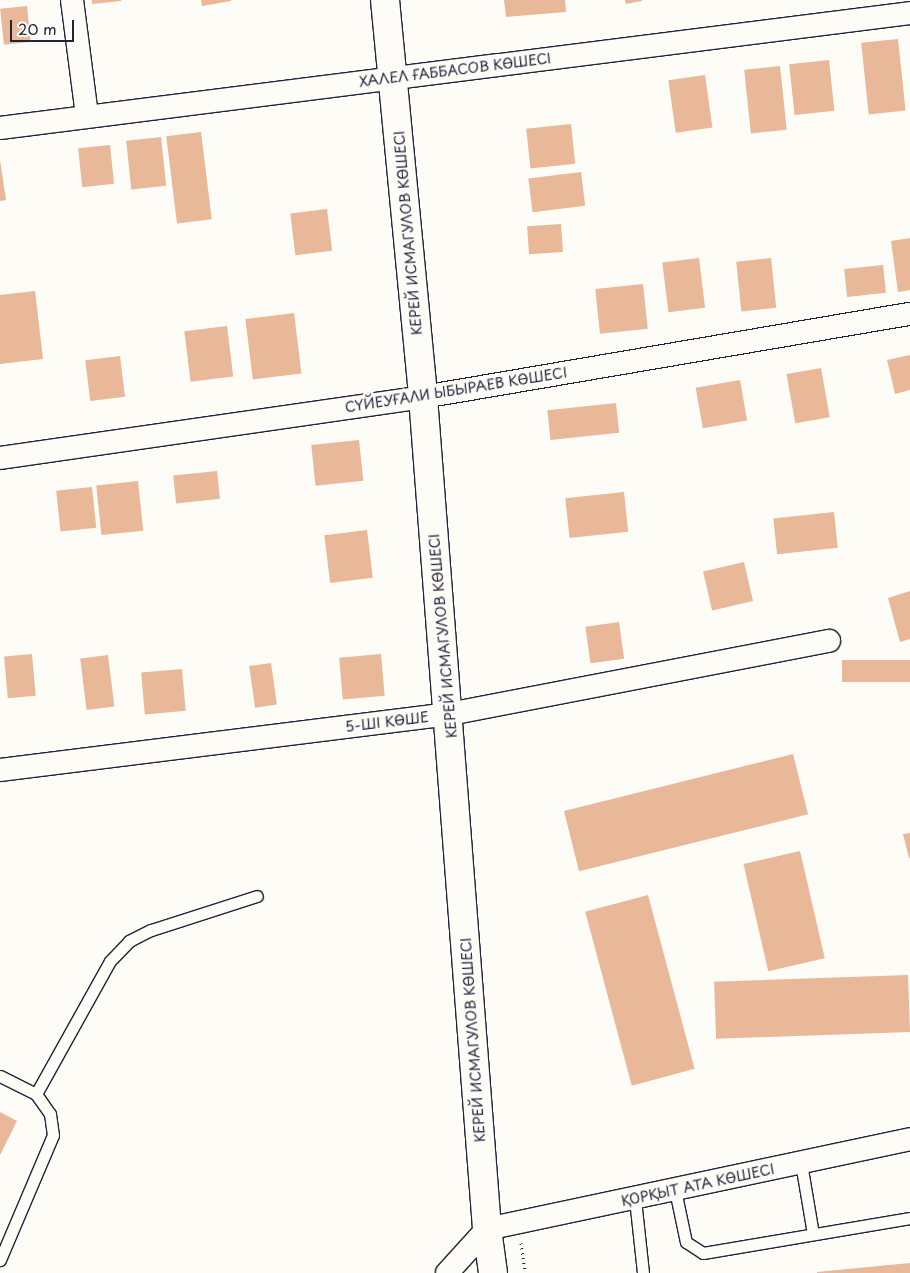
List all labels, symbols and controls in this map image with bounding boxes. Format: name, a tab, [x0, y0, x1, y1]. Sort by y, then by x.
scale bar	[12, 10, 76, 42]
text: 20 m	[18, 17, 57, 40]
street label: ХАЛЕЛ ҒАББАСОВ КӨШЕСІ	[359, 50, 551, 90]
street label: КЕРЕЙ ИСМАГУЛОВ КӨШЕСІ	[391, 130, 425, 336]
street label: СҮЙЕУҒАЛИ ЫБЫРАЕВ КӨШЕСI	[343, 364, 569, 416]
street label: КЕРЕЙ ИСМАГУЛОВ КӨШЕСІ	[426, 533, 460, 739]
street label: 5-ШI КӨШЕ	[344, 709, 430, 735]
street label: КЕРЕЙ ИСМАГУЛОВ КӨШЕСІ	[457, 937, 489, 1143]
street label: ҚОРҚЫТ АТА КӨШЕСI	[620, 1161, 776, 1209]

